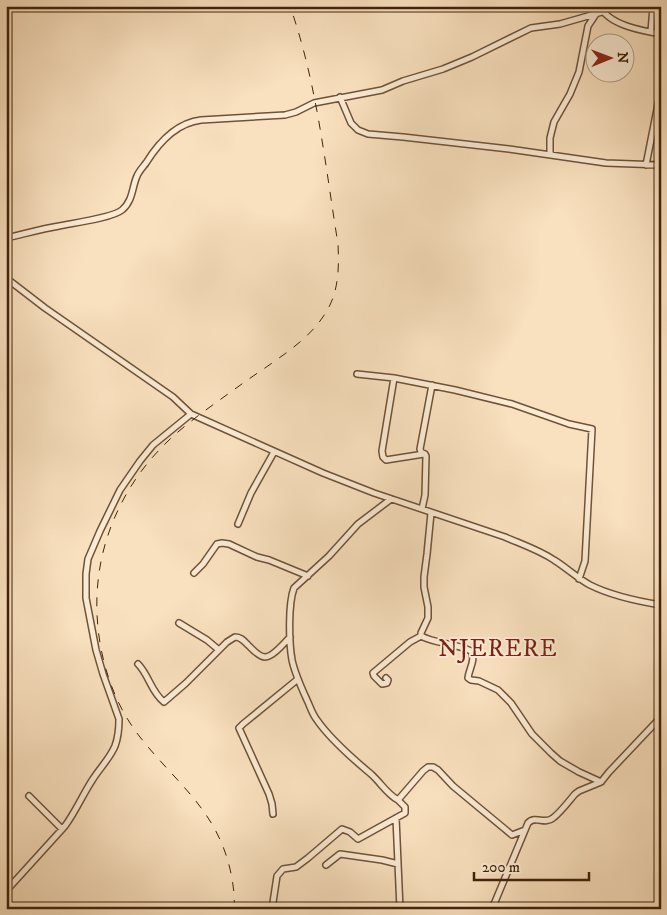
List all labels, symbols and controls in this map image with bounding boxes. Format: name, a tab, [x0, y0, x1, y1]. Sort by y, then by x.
north arrow	[584, 32, 634, 82]
text: N	[613, 52, 631, 64]
district label: NJERERE	[438, 634, 558, 664]
scale bar	[474, 850, 590, 882]
text: 200 m	[482, 858, 520, 877]

